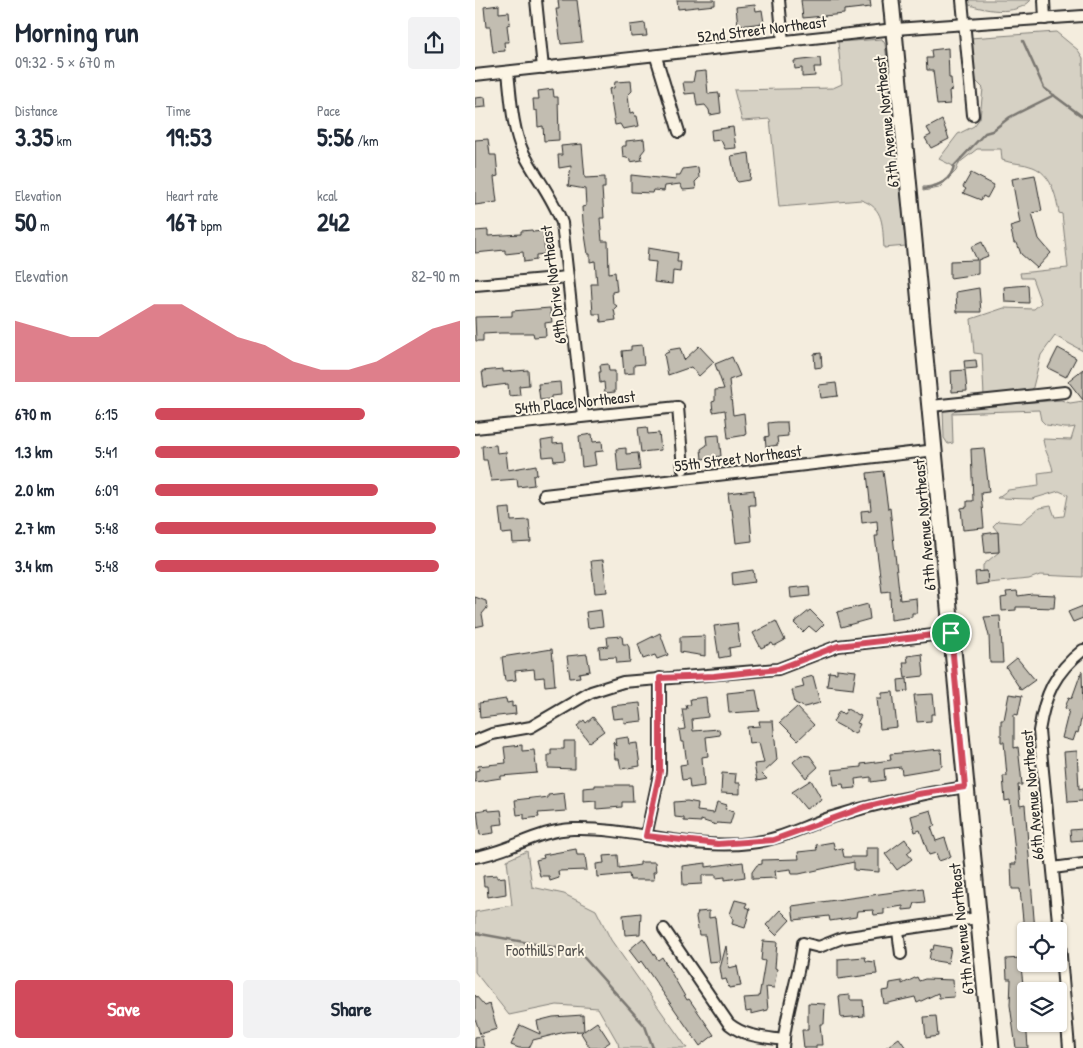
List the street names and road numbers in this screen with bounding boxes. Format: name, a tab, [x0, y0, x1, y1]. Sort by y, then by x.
street label: 52nd Street Northeast	[696, 10, 828, 48]
street label: 67th Avenue Northeast	[868, 55, 904, 189]
street label: 69th Drive Northeast	[535, 224, 571, 346]
street label: 54th Place Northeast	[514, 385, 637, 419]
street label: 55th Street Northeast	[673, 439, 803, 477]
street label: 67th Avenue Northeast	[907, 458, 941, 592]
street label: 66th Avenue Northeast	[1015, 729, 1049, 861]
street label: 67th Avenue Northeast	[943, 862, 979, 996]

